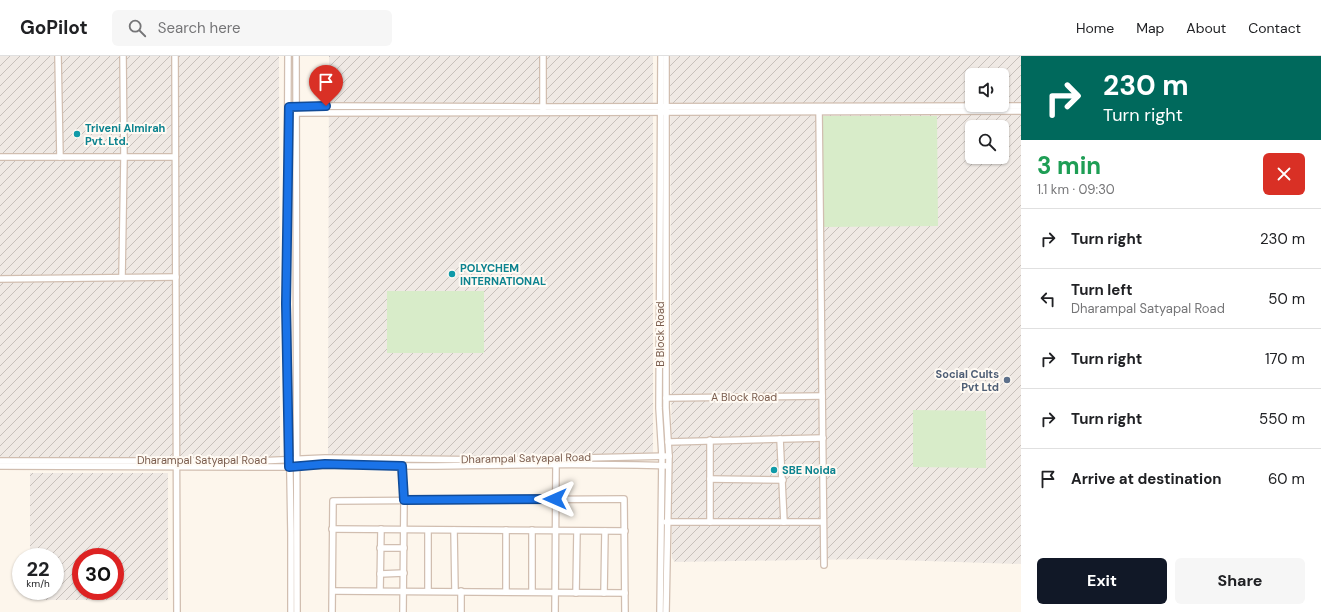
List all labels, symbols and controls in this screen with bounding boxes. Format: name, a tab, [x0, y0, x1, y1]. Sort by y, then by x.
search box	[112, 10, 392, 46]
text: GoPilot	[20, 15, 88, 40]
icon: search	[126, 17, 148, 39]
text: Search here	[158, 18, 241, 38]
text: Home	[1076, 19, 1114, 37]
text: Map	[1136, 19, 1164, 37]
text: About	[1186, 19, 1226, 37]
text: Contact	[1248, 19, 1301, 37]
pin	[309, 65, 343, 106]
text: 230 m	[1103, 67, 1189, 104]
map controls	[965, 68, 1009, 164]
button: sound	[965, 68, 1009, 112]
icon: arrive	[315, 71, 337, 93]
icon: right	[1037, 72, 1089, 124]
text: Turn right	[1103, 103, 1183, 127]
button: search	[965, 120, 1009, 164]
place label: Triveni Almirah Pvt. Ltd.	[85, 121, 166, 148]
marker: Triveni Almirah Pvt. Ltd.	[72, 129, 82, 139]
text: 3 min	[1037, 150, 1101, 181]
button: close	[1263, 153, 1305, 195]
text: 1.1 km · 09:30	[1037, 181, 1115, 198]
icon: right	[1037, 228, 1059, 250]
text: Turn right	[1071, 229, 1142, 249]
text: 230 m	[1260, 229, 1305, 249]
place label: POLYCHEM INTERNATIONAL	[460, 261, 546, 288]
marker: POLYCHEM INTERNATIONAL	[447, 269, 457, 279]
text: Turn left	[1071, 280, 1132, 300]
icon: left	[1037, 288, 1059, 310]
text: 50 m	[1268, 289, 1305, 309]
text: Dharampal Satyapal Road	[1071, 300, 1225, 317]
street label: B Block Road	[653, 301, 667, 367]
icon: right	[1037, 348, 1059, 370]
text: Turn right	[1071, 349, 1142, 369]
text: 170 m	[1265, 349, 1305, 369]
place label: Social Cults Pvt Ltd	[936, 367, 999, 394]
marker: Social Cults Pvt Ltd	[1002, 375, 1012, 385]
street label: A Block Road	[711, 390, 777, 404]
icon: right	[1037, 408, 1059, 430]
text: Turn right	[1071, 409, 1142, 429]
text: 550 m	[1259, 409, 1305, 429]
street label: Dharampal Satyapal Road	[461, 450, 591, 466]
street label: Dharampal Satyapal Road	[137, 453, 267, 467]
place label: SBE Noida	[782, 463, 836, 477]
marker: SBE Noida	[769, 465, 779, 475]
icon: arrive	[1037, 468, 1059, 490]
text: Arrive at destination	[1071, 469, 1222, 489]
text: 60 m	[1268, 469, 1305, 489]
position arrow	[534, 478, 576, 520]
speed limit sign: 30	[72, 548, 124, 600]
text: 22	[26, 556, 50, 582]
button: Exit	[1037, 558, 1167, 604]
button: Share	[1175, 558, 1305, 604]
text: km/h	[26, 577, 50, 590]

